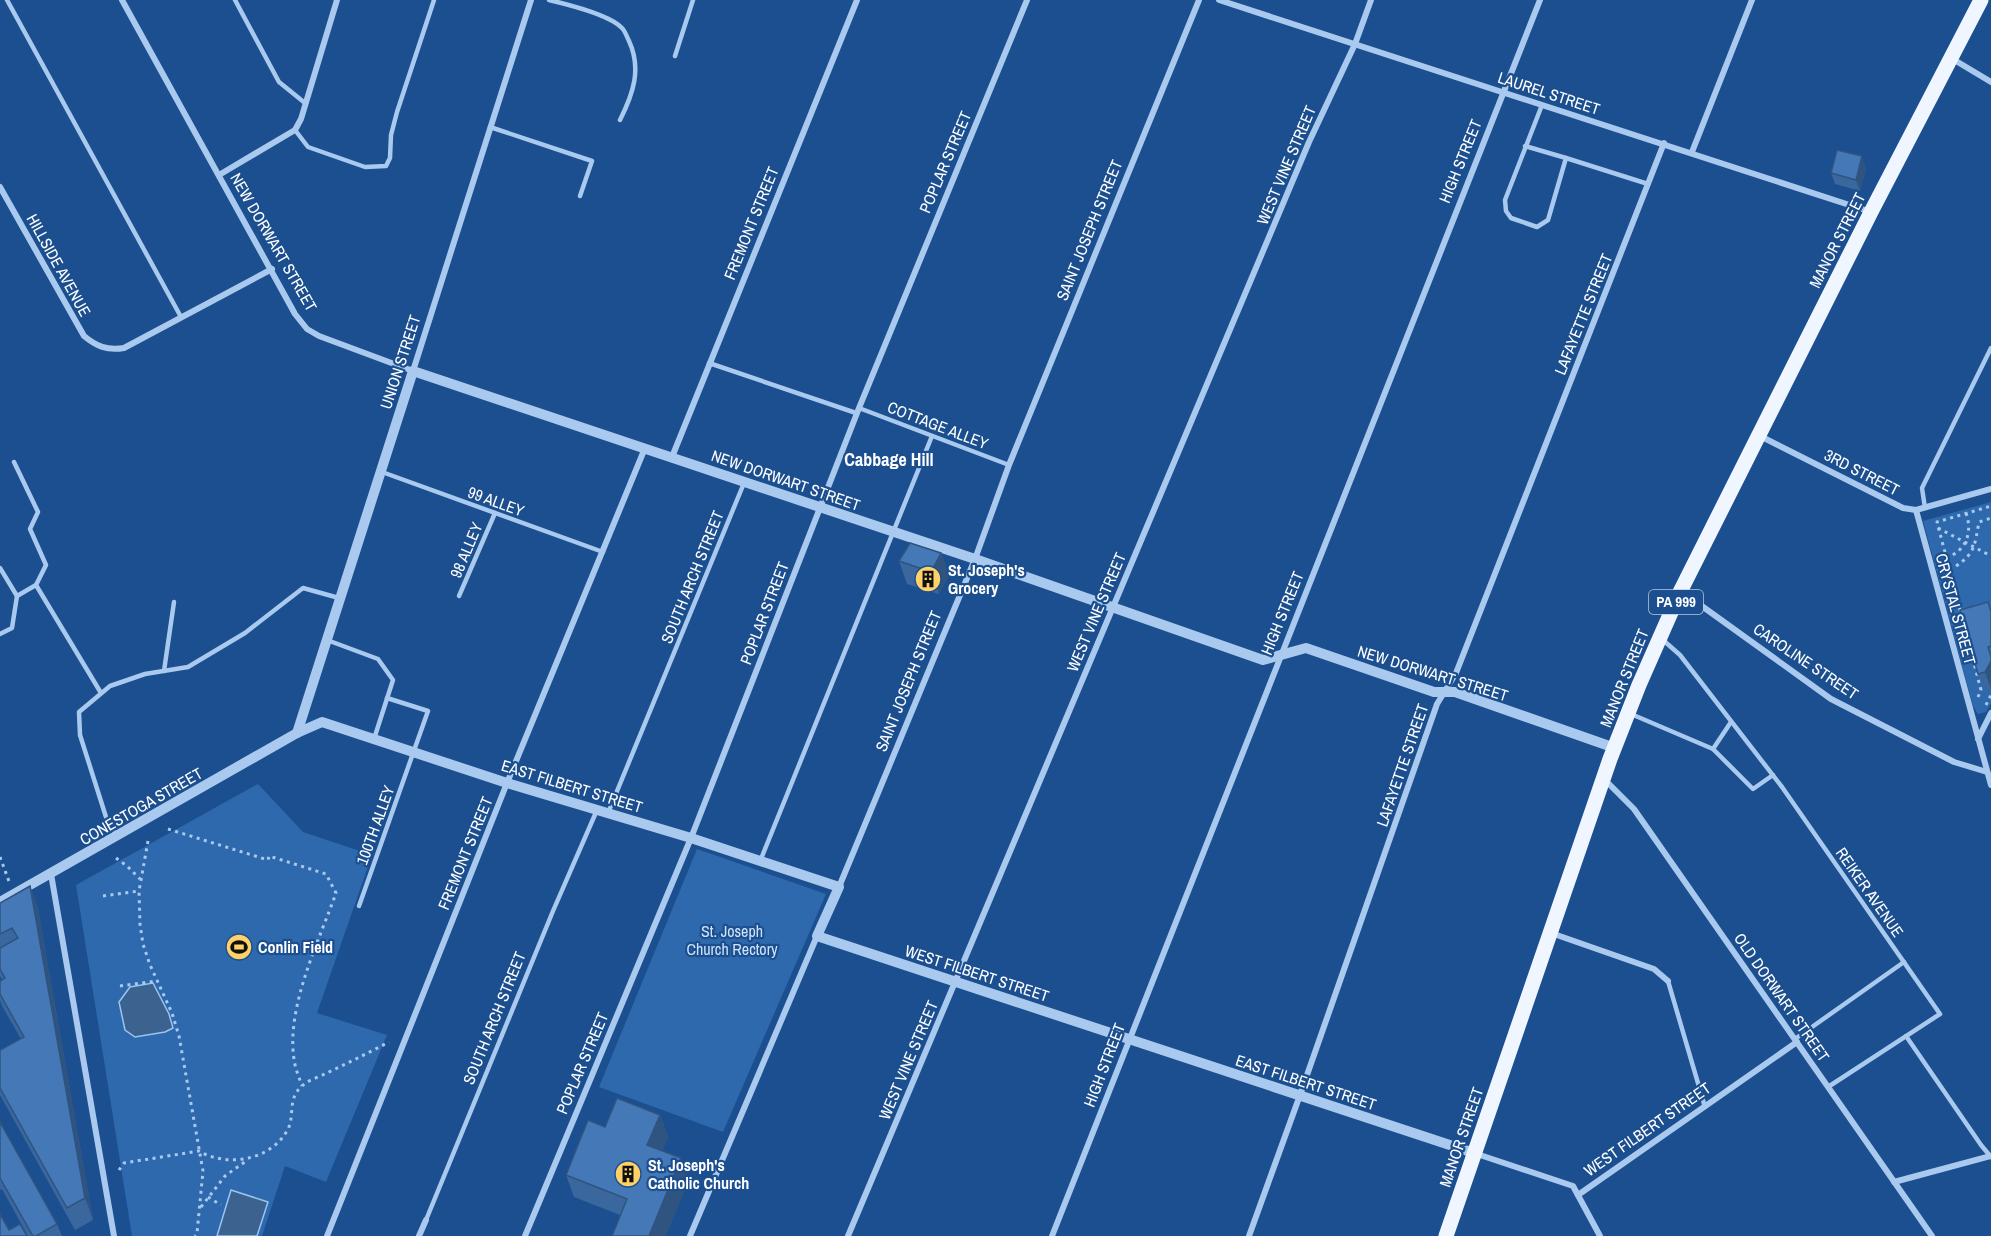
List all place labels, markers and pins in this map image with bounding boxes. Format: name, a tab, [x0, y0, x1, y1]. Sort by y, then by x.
place label: St. Joseph's Grocery	[948, 559, 1025, 599]
building icon: St. Joseph's Grocery	[913, 564, 943, 594]
sports icon: Conlin Field	[224, 932, 254, 962]
place label: Conlin Field	[258, 936, 333, 958]
place label: St. Joseph's Catholic Church	[648, 1154, 749, 1194]
building icon: St. Joseph's Catholic Church	[613, 1159, 643, 1189]

